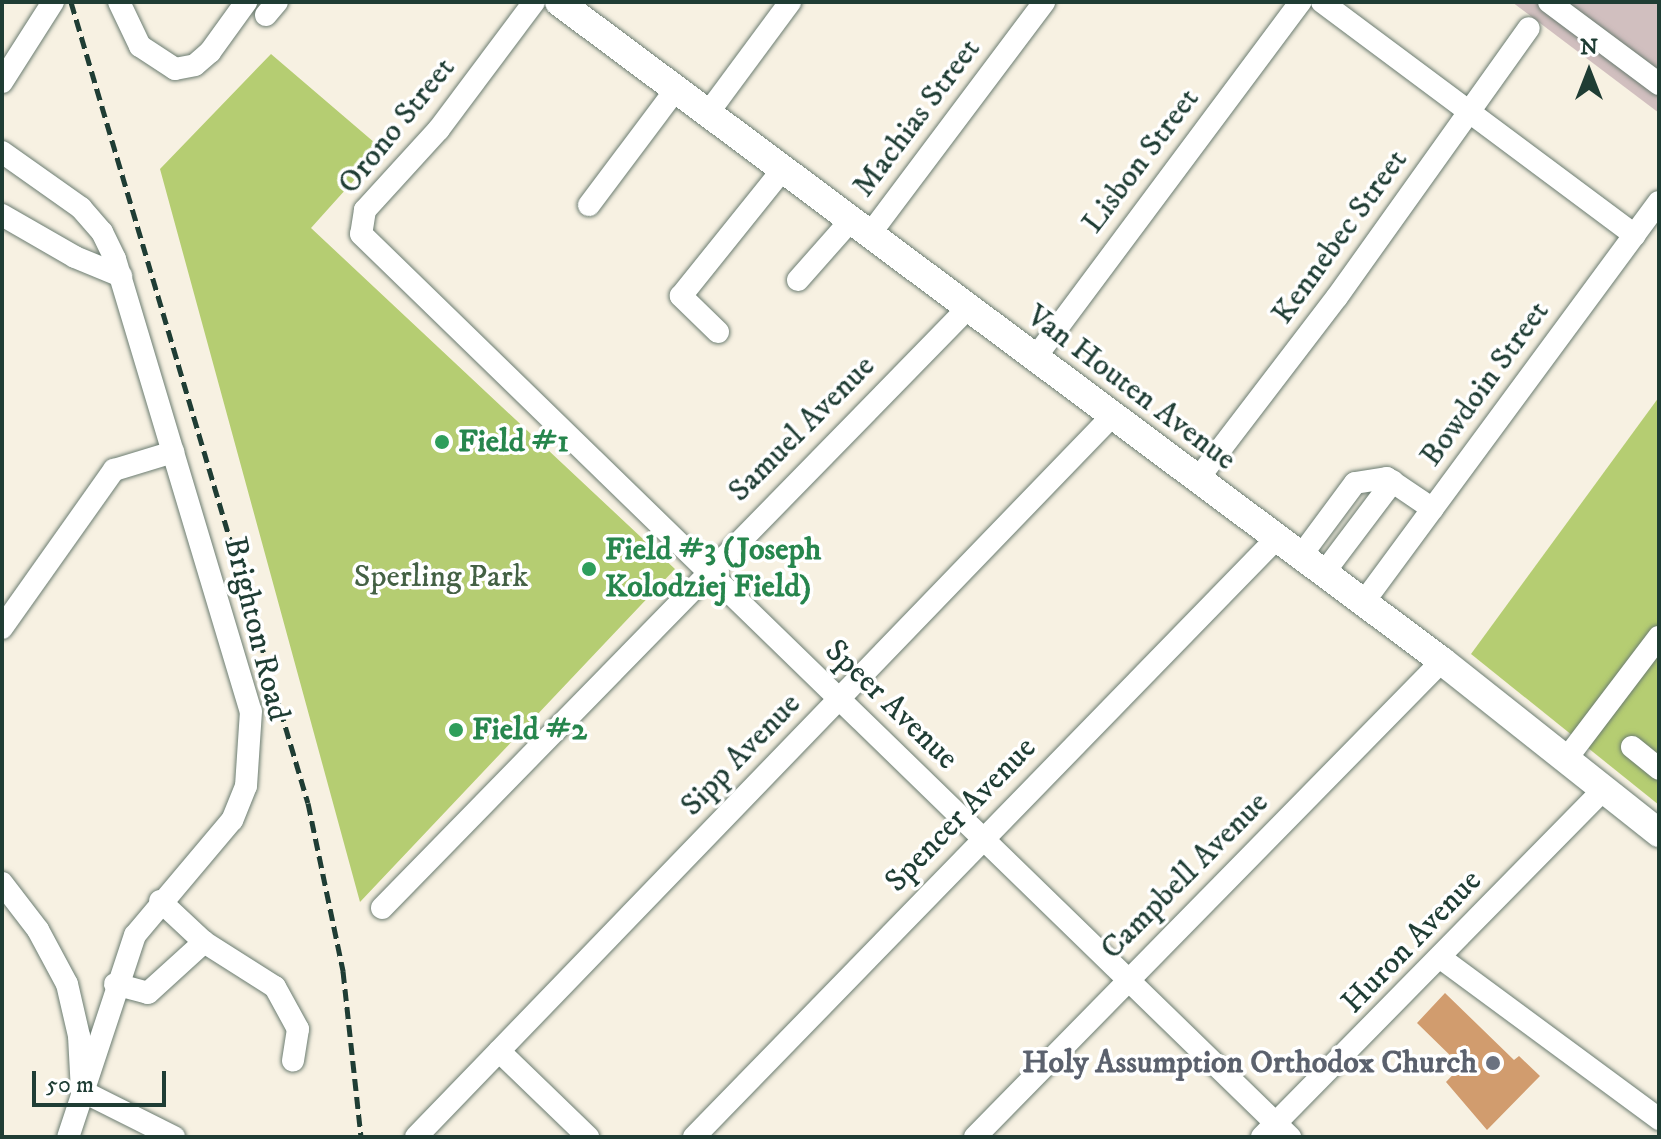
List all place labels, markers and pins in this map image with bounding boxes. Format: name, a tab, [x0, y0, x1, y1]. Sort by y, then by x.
place label: Field #1	[458, 423, 569, 461]
marker: Field #1	[433, 433, 451, 451]
place label: Field #3 (Joseph Kolodziej Field)	[605, 532, 821, 607]
marker: Field #3 (Joseph Kolodziej Field)	[580, 560, 598, 578]
place label: Field #2	[472, 711, 587, 749]
marker: Field #2	[447, 721, 465, 739]
place label: Holy Assumption Orthodox Church	[1022, 1044, 1477, 1082]
marker: Holy Assumption Orthodox Church	[1484, 1054, 1502, 1072]

